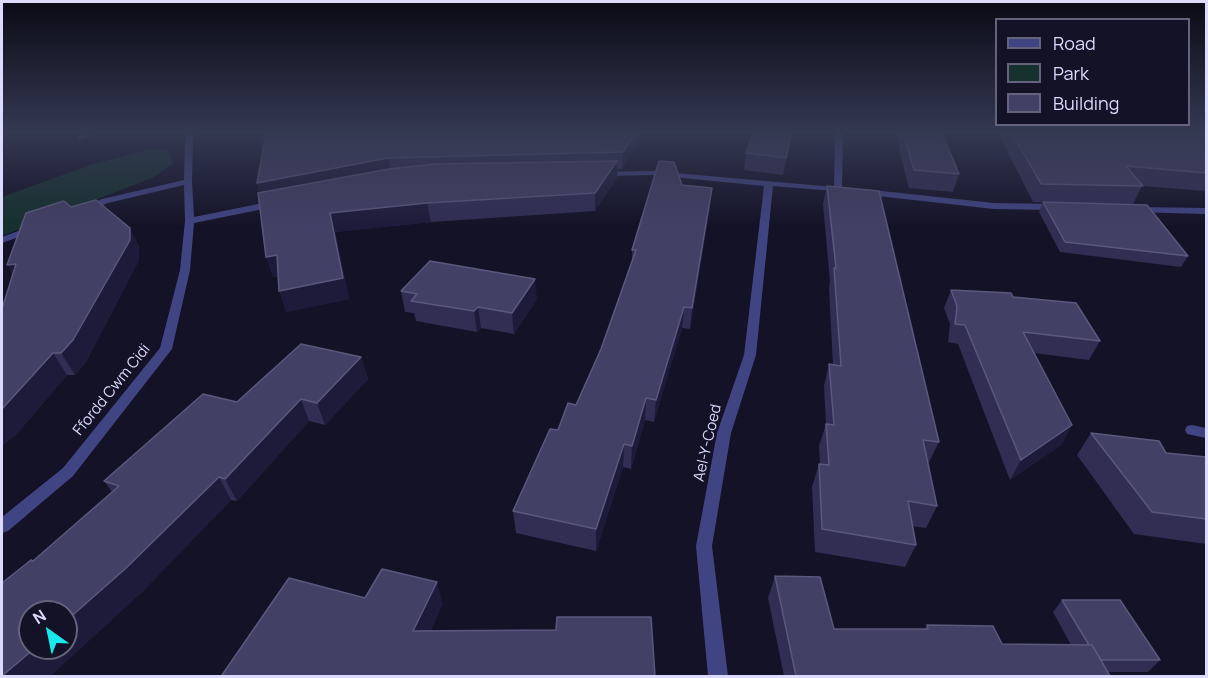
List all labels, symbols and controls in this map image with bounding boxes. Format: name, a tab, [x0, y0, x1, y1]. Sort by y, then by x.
legend	[995, 18, 1190, 126]
text: Road	[1053, 31, 1096, 55]
text: Park	[1053, 61, 1089, 85]
text: Building	[1053, 91, 1119, 115]
street label: Ffordd Cwm Cidi	[70, 341, 154, 439]
street label: Ael-Y-Coed	[690, 403, 726, 483]
north arrow	[18, 600, 78, 660]
text: N	[28, 604, 50, 629]

